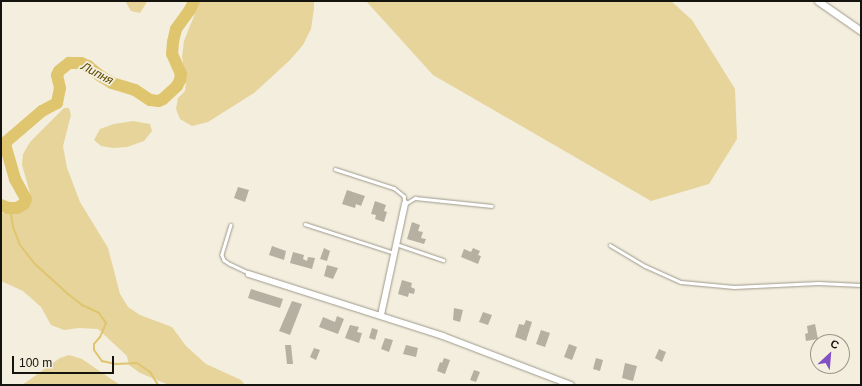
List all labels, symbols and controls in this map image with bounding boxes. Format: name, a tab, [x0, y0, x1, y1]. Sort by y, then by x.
water label: Липня	[78, 60, 116, 88]
north arrow	[810, 334, 850, 374]
text: С	[829, 337, 841, 351]
scale bar	[14, 348, 116, 374]
text: 100 m	[19, 356, 52, 370]

